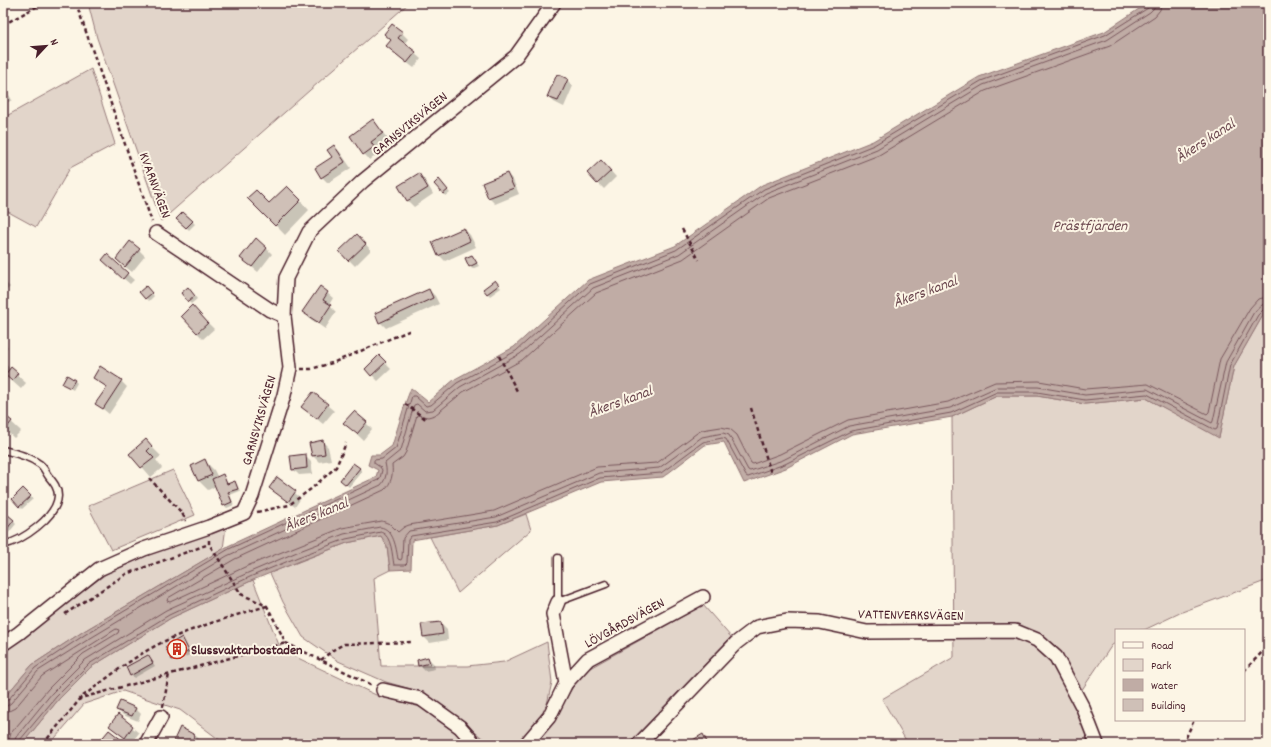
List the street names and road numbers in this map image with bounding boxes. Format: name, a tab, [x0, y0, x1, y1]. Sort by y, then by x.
street label: GARNSVIKSVÄGEN	[368, 88, 453, 161]
street label: KVARNVÄGEN	[133, 150, 175, 222]
street label: GARNSVIKSVÄGEN	[238, 373, 282, 468]
street label: LÖVGÅRDSVÄGEN	[581, 593, 669, 654]
street label: VATTENVERKSVÄGEN	[858, 605, 964, 627]

